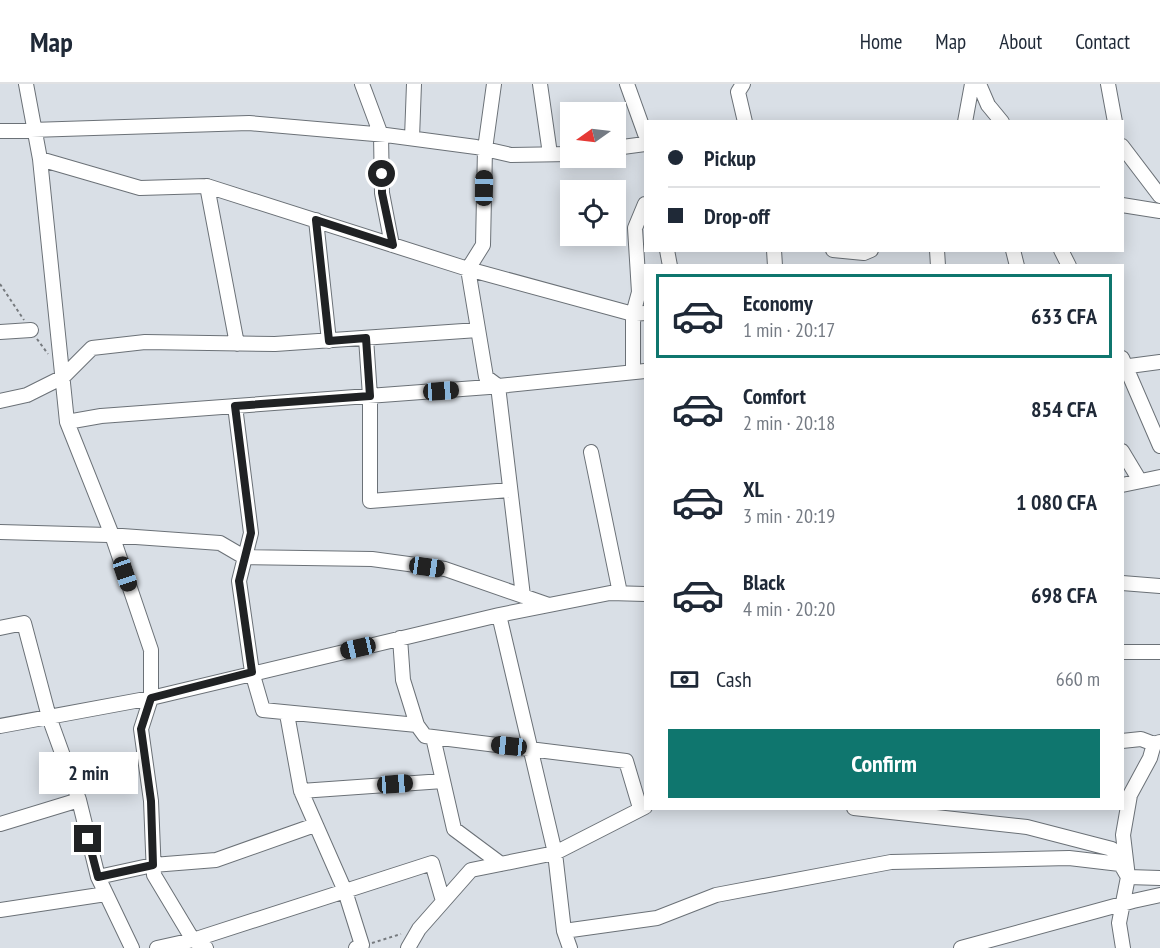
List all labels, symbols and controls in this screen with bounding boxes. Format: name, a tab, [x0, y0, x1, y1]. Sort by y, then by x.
text: Map	[30, 23, 73, 60]
text: Home	[860, 28, 902, 55]
text: Map	[935, 28, 966, 55]
text: About	[999, 28, 1042, 55]
text: Contact	[1075, 28, 1130, 55]
north arrow	[560, 102, 626, 168]
map controls	[560, 102, 626, 246]
text: Pickup	[704, 144, 756, 172]
route start	[368, 160, 395, 187]
car	[475, 170, 493, 206]
button: locate	[560, 180, 626, 246]
text: Drop-off	[704, 202, 770, 230]
icon: car	[671, 289, 725, 343]
text: Economy	[743, 289, 813, 317]
text: 633 CFA	[1031, 302, 1097, 330]
text: 1 min · 20:17	[743, 317, 835, 343]
car	[422, 381, 460, 401]
icon: car	[671, 382, 725, 436]
text: Comfort	[743, 382, 806, 410]
text: 854 CFA	[1031, 395, 1097, 423]
text: 2 min · 20:18	[743, 410, 835, 436]
icon: car	[671, 475, 725, 529]
text: XL	[743, 475, 764, 503]
text: 1 080 CFA	[1016, 488, 1097, 516]
text: 3 min · 20:19	[743, 503, 835, 529]
car	[111, 554, 139, 594]
car	[408, 556, 446, 578]
icon: car	[671, 568, 725, 622]
text: Black	[743, 568, 785, 596]
text: 698 CFA	[1031, 581, 1097, 609]
text: 4 min · 20:20	[743, 596, 835, 622]
car	[338, 635, 378, 661]
icon: cash	[668, 663, 701, 696]
text: Cash	[716, 665, 752, 693]
text: 660 m	[1056, 666, 1100, 692]
button: Confirm	[668, 729, 1100, 798]
car	[490, 735, 528, 757]
callout: 2 min	[38, 752, 138, 794]
text: 2 min	[68, 760, 109, 786]
car	[376, 774, 414, 794]
route end	[74, 825, 101, 852]

